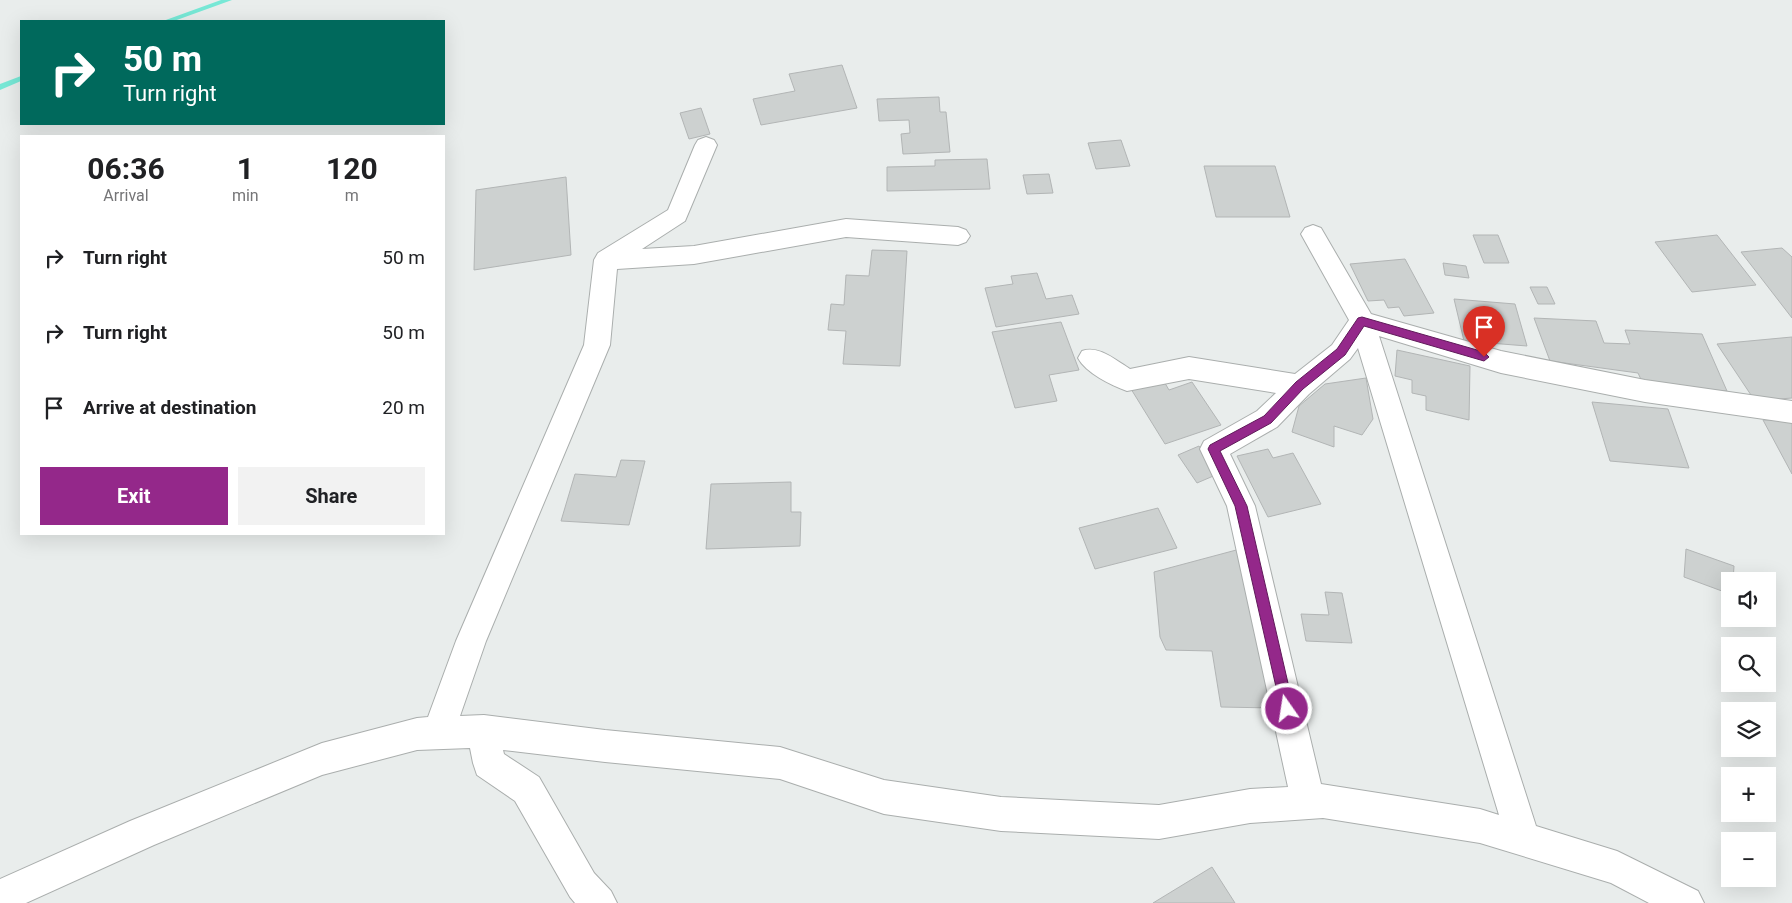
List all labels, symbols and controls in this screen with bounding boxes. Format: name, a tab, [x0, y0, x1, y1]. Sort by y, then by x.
text: 50 m	[123, 39, 202, 80]
icon: right	[40, 40, 105, 105]
text: Turn right	[123, 81, 217, 106]
text: 06:36	[87, 151, 165, 186]
text: 1	[237, 151, 254, 186]
text: 120	[326, 151, 378, 186]
text: Arrival	[103, 186, 149, 205]
text: min	[232, 186, 259, 205]
text: m	[345, 186, 359, 205]
icon: right	[40, 244, 68, 272]
text: Turn right	[83, 246, 167, 269]
text: 50 m	[382, 246, 425, 269]
pin	[1463, 306, 1505, 357]
icon: arrive	[1470, 313, 1498, 341]
icon: right	[40, 319, 68, 347]
text: Turn right	[83, 321, 167, 344]
text: 50 m	[382, 321, 425, 344]
icon: arrive	[40, 394, 68, 422]
text: Arrive at destination	[83, 396, 256, 419]
text: 20 m	[382, 396, 425, 419]
button: Exit	[40, 467, 228, 525]
button: Share	[238, 467, 425, 525]
map controls	[1721, 572, 1776, 887]
button: sound	[1721, 572, 1776, 627]
button: search	[1721, 637, 1776, 692]
position arrow	[1260, 682, 1312, 734]
button: layers	[1721, 702, 1776, 757]
button: +	[1721, 767, 1776, 822]
button: −	[1721, 832, 1776, 887]

